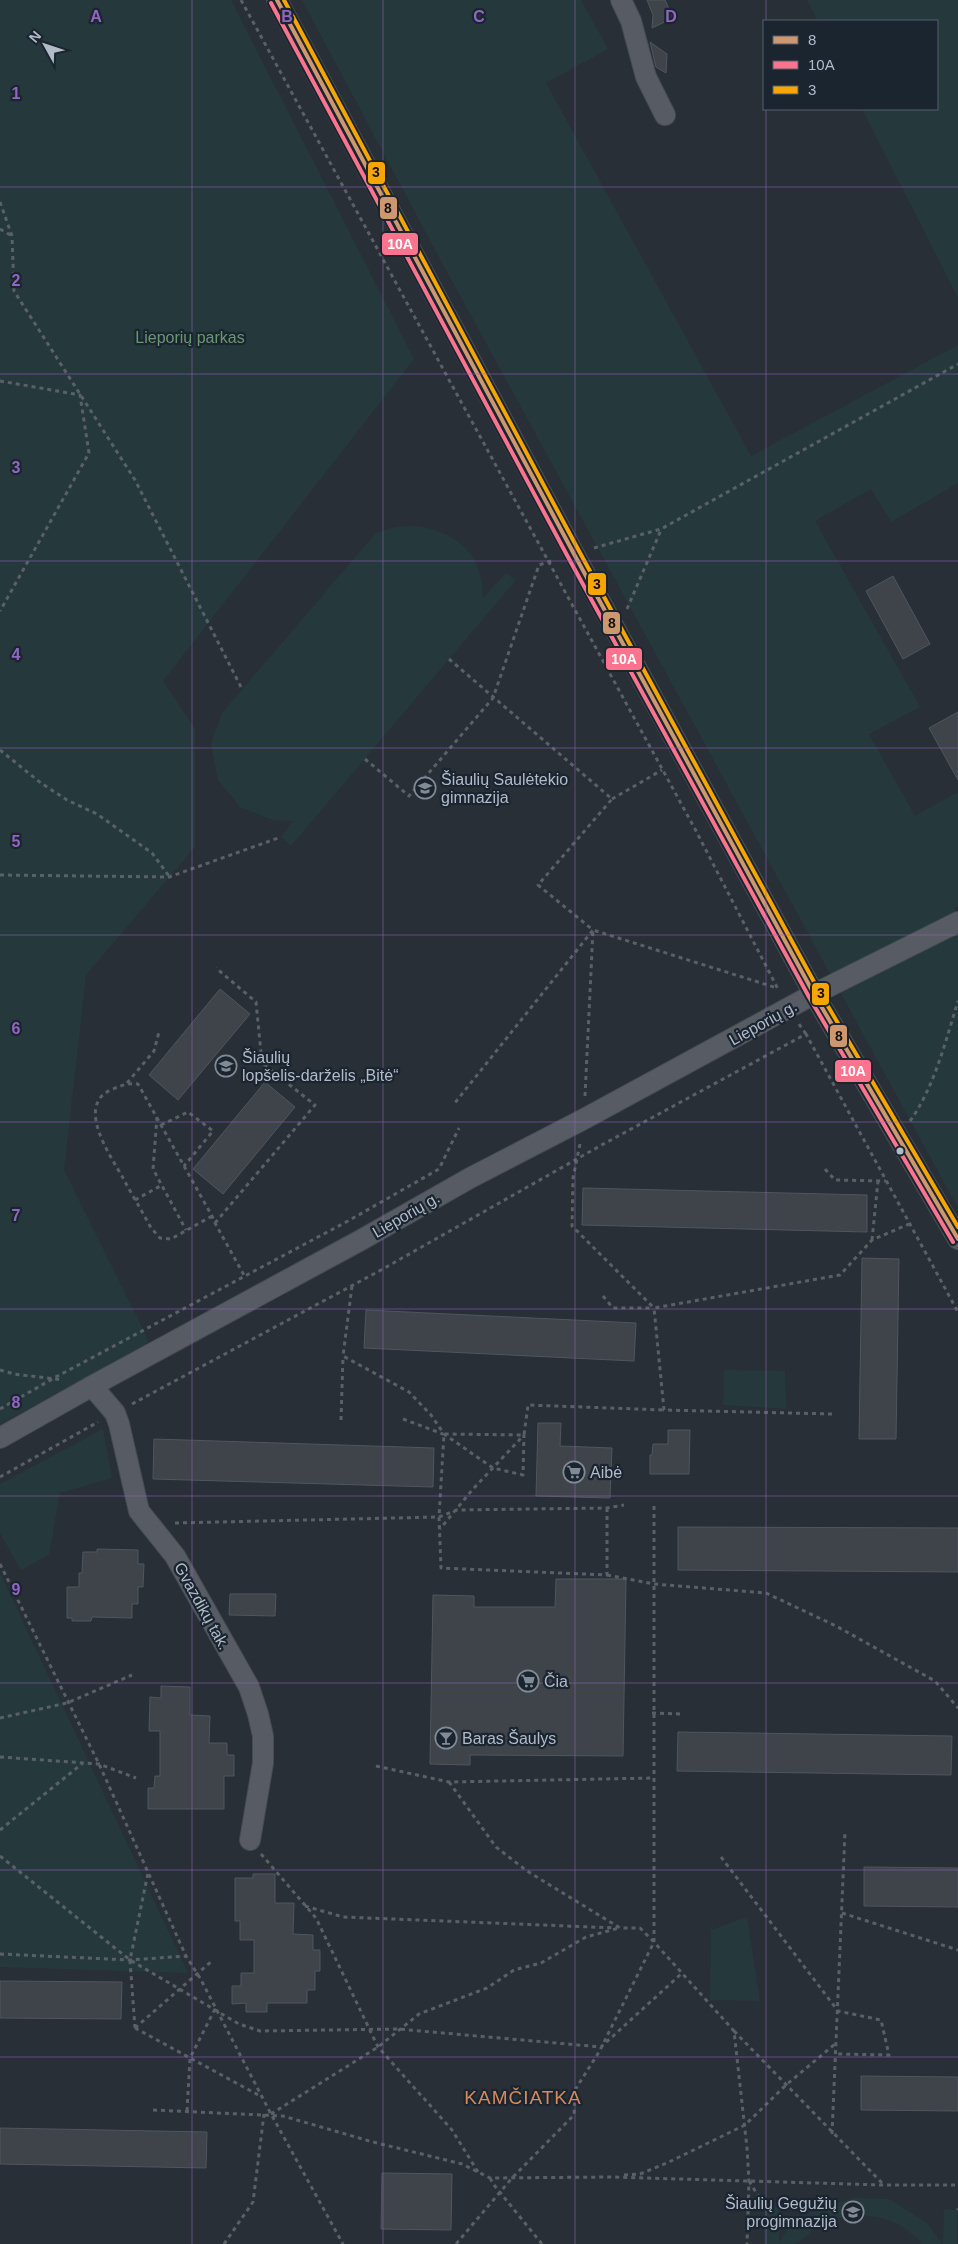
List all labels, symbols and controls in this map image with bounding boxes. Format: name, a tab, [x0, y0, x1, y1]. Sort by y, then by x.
text: A	[90, 8, 102, 25]
text: B	[281, 8, 293, 25]
text: C	[473, 8, 485, 25]
text: D	[665, 8, 677, 25]
north arrow	[20, 20, 70, 70]
legend	[763, 20, 938, 110]
text: N	[26, 28, 44, 46]
text: 8	[808, 31, 816, 48]
text: 10A	[808, 56, 835, 73]
text: 3	[808, 81, 816, 98]
text: 1	[12, 85, 21, 102]
line badge: 3	[367, 161, 386, 185]
text: 3	[372, 164, 380, 180]
line badge: 8	[379, 196, 398, 220]
text: 8	[384, 200, 392, 216]
line badge: 10A	[381, 232, 419, 256]
text: 10A	[387, 236, 413, 252]
text: 2	[12, 272, 21, 289]
park label: Lieporių parkas	[135, 329, 245, 346]
text: 3	[12, 459, 21, 476]
line badge: 3	[587, 572, 607, 596]
text: 3	[593, 576, 601, 592]
line badge: 8	[602, 611, 621, 635]
text: 8	[608, 615, 616, 631]
text: 4	[12, 646, 21, 663]
line badge: 10A	[605, 647, 643, 671]
text: 10A	[611, 651, 637, 667]
place label: Šiaulių Saulėtekio gimnazija	[441, 770, 568, 806]
school or university icon: Šiaulių Saulėtekio gimnazija	[413, 776, 437, 800]
text: 5	[12, 833, 21, 850]
line badge: 3	[811, 982, 830, 1006]
text: 3	[817, 985, 825, 1001]
street label: Lieporių g.	[726, 997, 800, 1049]
text: 6	[12, 1020, 21, 1037]
line badge: 8	[829, 1024, 848, 1048]
text: 8	[835, 1028, 843, 1044]
place label: Šiaulių lopšelis-darželis „Bitė“	[242, 1048, 399, 1084]
school or university icon: Šiaulių lopšelis-darželis „Bitė“	[214, 1054, 238, 1078]
line badge: 10A	[834, 1059, 872, 1083]
text: 10A	[840, 1063, 866, 1079]
unlabelled marker	[895, 1146, 905, 1156]
street label: Lieporių g.	[369, 1189, 443, 1241]
text: 7	[12, 1207, 21, 1224]
text: 8	[12, 1394, 21, 1411]
supermarket icon: Aibė	[562, 1460, 586, 1484]
place label: Aibė	[590, 1464, 622, 1481]
street label: Gvazdikų tak.	[171, 1559, 233, 1653]
text: 9	[12, 1581, 21, 1598]
supermarket icon: Čia	[516, 1669, 540, 1693]
place label: Čia	[544, 1672, 568, 1690]
bar icon: Baras Šaulys	[434, 1726, 458, 1750]
place label: Baras Šaulys	[462, 1729, 556, 1747]
district label: KAMČIATKA	[464, 2087, 582, 2108]
place label: Šiaulių Gegužių progimnazija	[725, 2194, 837, 2230]
school or university icon: Šiaulių Gegužių progimnazija	[841, 2200, 865, 2224]

